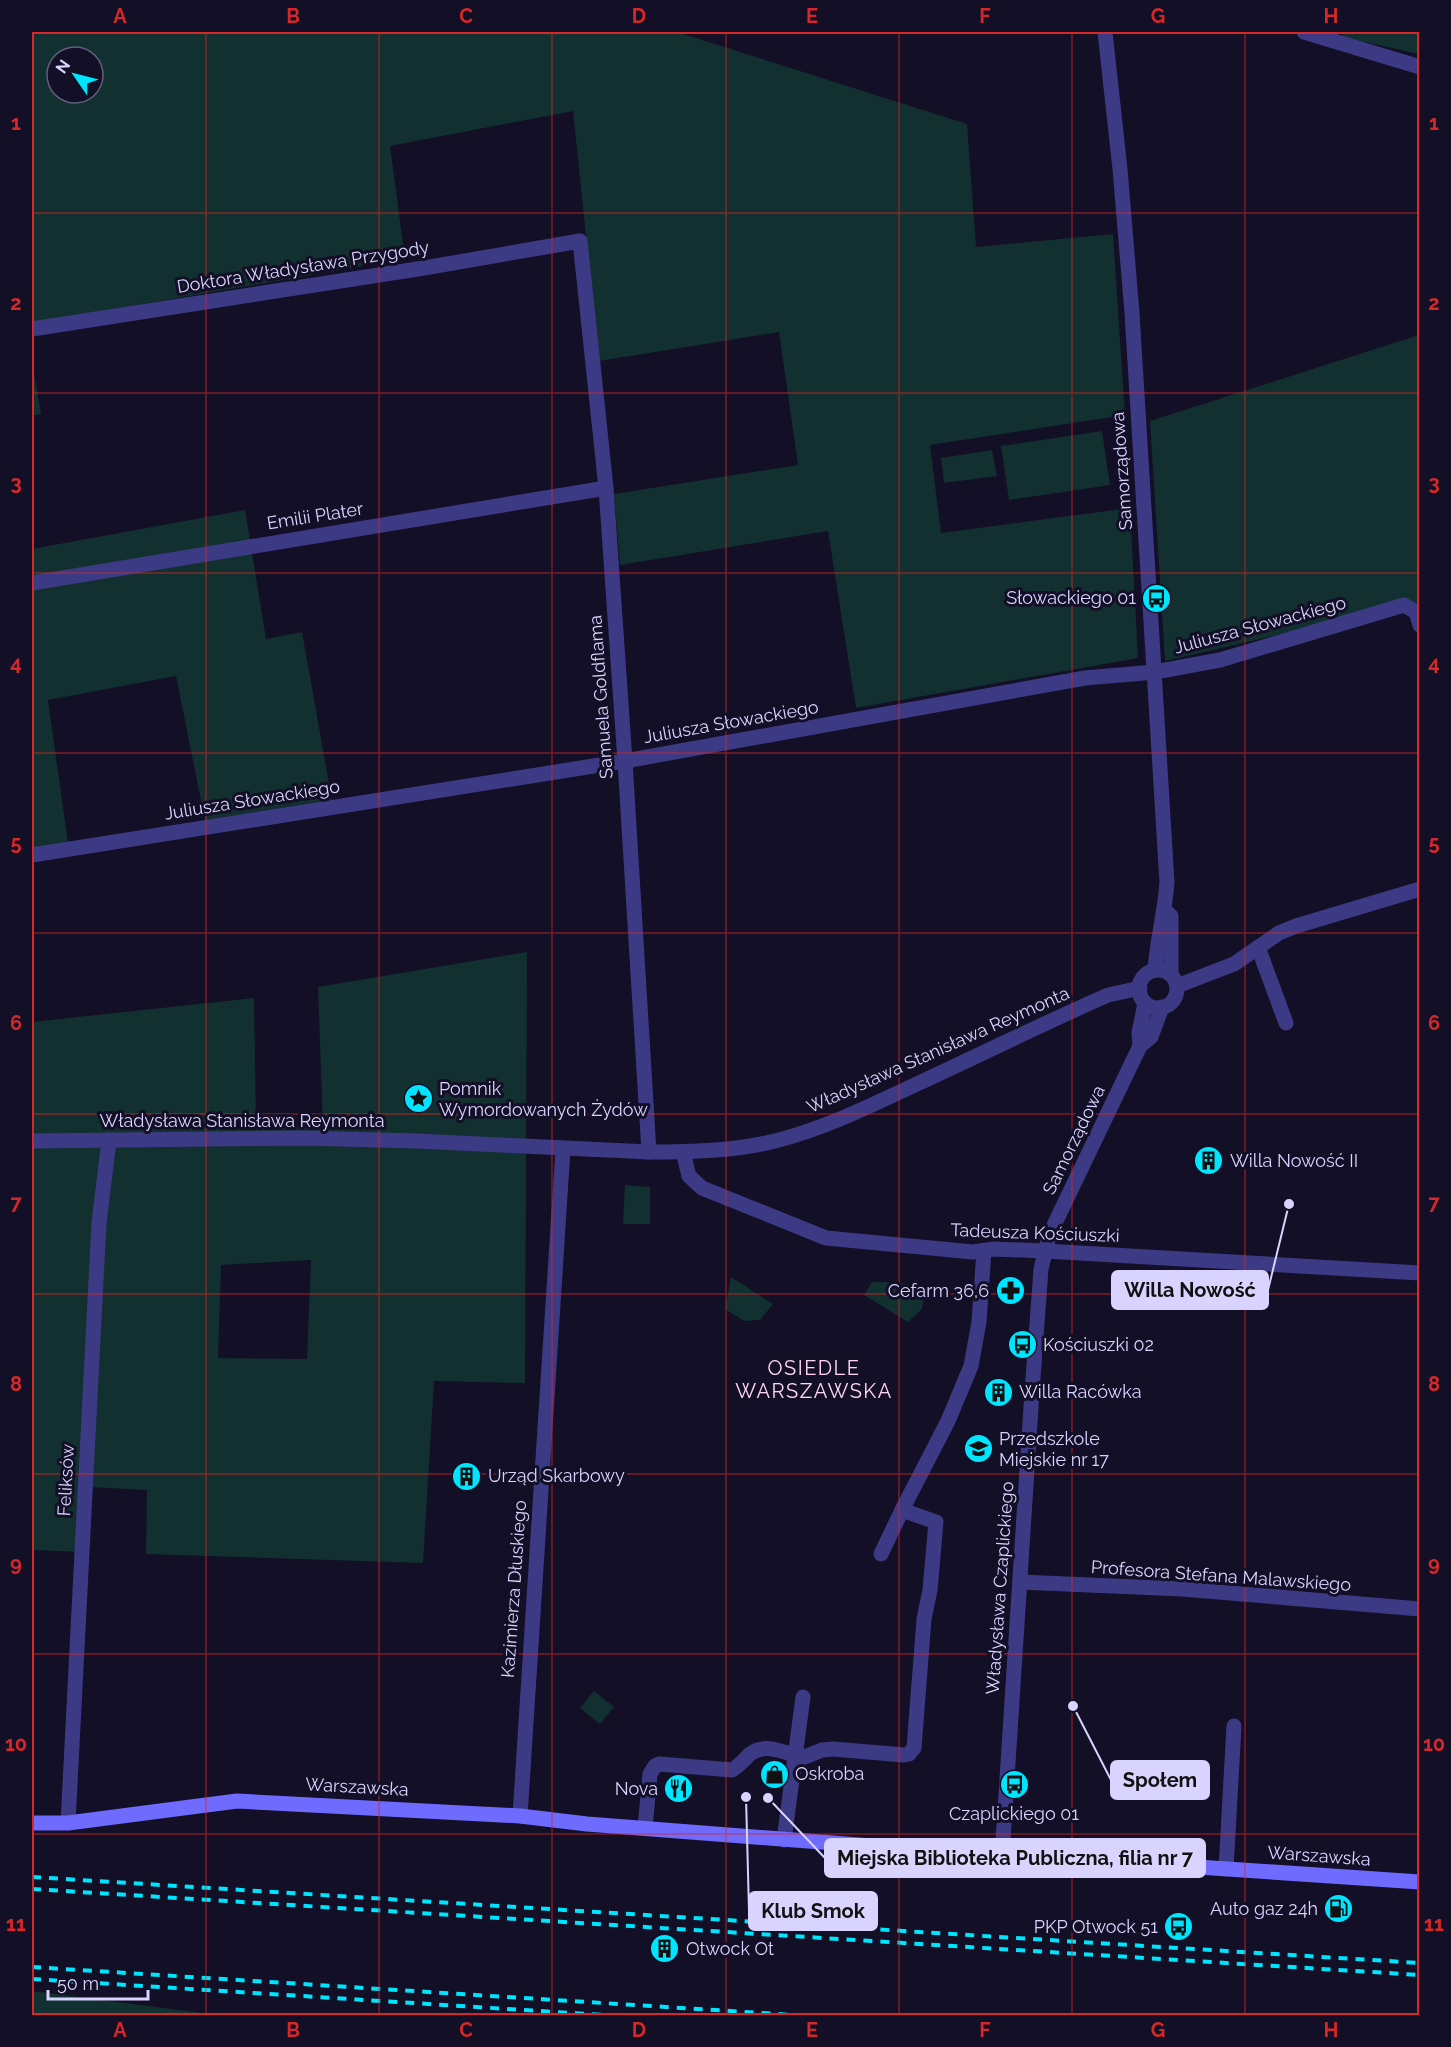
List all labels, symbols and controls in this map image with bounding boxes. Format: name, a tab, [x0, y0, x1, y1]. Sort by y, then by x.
text: A	[113, 4, 127, 28]
text: B	[286, 4, 300, 28]
text: C	[459, 4, 473, 28]
text: D	[632, 4, 646, 28]
text: E	[806, 4, 818, 28]
text: F	[979, 4, 991, 28]
text: G	[1151, 4, 1165, 28]
text: H	[1324, 4, 1338, 28]
north arrow	[45, 45, 105, 105]
text: N	[52, 56, 74, 77]
text: 1	[11, 111, 21, 135]
text: 1	[1429, 111, 1439, 135]
street label: Doktora Władysława Przygody	[175, 236, 431, 297]
text: 2	[10, 291, 22, 315]
text: 2	[1428, 291, 1440, 315]
street label: Samorządowa	[1107, 411, 1136, 531]
text: 3	[10, 471, 22, 495]
text: 3	[1428, 471, 1440, 495]
street label: Emilii Plater	[265, 497, 365, 533]
bus stop icon: Słowackiego 01	[1141, 582, 1173, 614]
place label: Słowackiego 01	[1006, 587, 1136, 608]
street label: Juliusza Słowackiego	[1172, 591, 1348, 658]
street label: Samuela Goldflama	[584, 614, 617, 780]
text: 4	[10, 651, 22, 675]
text: 4	[1428, 651, 1440, 675]
street label: Juliusza Słowackiego	[642, 696, 820, 747]
street label: Juliusza Słowackiego	[163, 775, 341, 824]
text: 5	[10, 831, 22, 855]
text: 5	[1428, 831, 1440, 855]
street label: Władysława Stanisława Reymonta	[803, 982, 1072, 1117]
text: 6	[10, 1011, 22, 1035]
text: 6	[1428, 1011, 1440, 1035]
place label: Pomnik Wymordowanych Żydów	[439, 1078, 648, 1120]
street label: Samorządowa	[1038, 1082, 1109, 1198]
place icon: Pomnik Wymordowanych Żydów	[402, 1083, 434, 1115]
street label: Władysława Stanisława Reymonta	[99, 1110, 385, 1131]
building icon: Willa Nowość II	[1193, 1145, 1225, 1177]
place label: Willa Nowość II	[1230, 1150, 1358, 1171]
text: 7	[10, 1191, 22, 1215]
text: 7	[1428, 1191, 1440, 1215]
street label: Tadeusza Kościuszki	[950, 1219, 1120, 1246]
callout: Willa Nowość	[1112, 1271, 1268, 1309]
pharmacy icon: Cefarm 36,6	[994, 1275, 1026, 1307]
text: Willa Nowość	[1124, 1278, 1256, 1302]
place label: Cefarm 36,6	[888, 1280, 989, 1301]
bus stop icon: Kościuszki 02	[1006, 1329, 1038, 1361]
place label: Kościuszki 02	[1043, 1334, 1154, 1355]
district label: OSIEDLE WARSZAWSKA	[735, 1356, 893, 1403]
text: 8	[10, 1372, 22, 1396]
text: 8	[1428, 1372, 1440, 1396]
building icon: Willa Racówka	[982, 1376, 1014, 1408]
place label: Willa Racówka	[1019, 1381, 1142, 1402]
place label: Przedszkole Miejskie nr 17	[999, 1428, 1109, 1470]
school or university icon: Przedszkole Miejskie nr 17	[962, 1433, 994, 1465]
street label: Feliksów	[53, 1443, 78, 1517]
building icon: Urząd Skarbowy	[451, 1460, 483, 1492]
place label: Urząd Skarbowy	[488, 1465, 625, 1486]
street label: Władysława Czaplickiego	[982, 1480, 1017, 1695]
street label: Kazimierza Dłuskiego	[497, 1499, 530, 1679]
text: 9	[10, 1552, 22, 1576]
text: 9	[1428, 1552, 1440, 1576]
street label: Profesora Stefana Malawskiego	[1090, 1556, 1352, 1595]
text: 10	[5, 1732, 27, 1756]
text: 10	[1423, 1732, 1445, 1756]
shop icon: Oskroba	[758, 1758, 790, 1790]
callout: Społem	[1111, 1761, 1209, 1799]
place label: Oskroba	[795, 1763, 864, 1784]
text: Społem	[1123, 1768, 1197, 1792]
bus stop icon: Czaplickiego 01	[998, 1769, 1030, 1801]
street label: Warszawska	[305, 1773, 409, 1800]
restaurant icon: Nova	[663, 1773, 695, 1805]
place label: Nova	[615, 1778, 658, 1799]
place label: Czaplickiego 01	[949, 1803, 1079, 1824]
callout: Miejska Biblioteka Publiczna, filia nr 7	[825, 1839, 1205, 1877]
street label: Warszawska	[1267, 1841, 1371, 1870]
text: Miejska Biblioteka Publiczna, filia nr 7	[837, 1846, 1194, 1870]
callout: Klub Smok	[749, 1892, 877, 1930]
fuel station icon: Auto gaz 24h	[1323, 1893, 1355, 1925]
place label: Auto gaz 24h	[1210, 1898, 1318, 1919]
text: Klub Smok	[761, 1899, 866, 1923]
bus stop icon: PKP Otwock 51	[1163, 1911, 1195, 1943]
text: 11	[6, 1912, 26, 1936]
text: 11	[1424, 1912, 1444, 1936]
place label: PKP Otwock 51	[1034, 1916, 1158, 1937]
building icon: Otwock Ot	[649, 1933, 681, 1965]
place label: Otwock Ot	[686, 1938, 774, 1959]
scale bar	[48, 1963, 148, 2001]
text: 50 m	[57, 1973, 99, 1994]
text: A	[113, 2018, 127, 2042]
text: B	[286, 2018, 300, 2042]
text: C	[459, 2018, 473, 2042]
text: D	[632, 2018, 646, 2042]
text: E	[806, 2018, 818, 2042]
text: F	[979, 2018, 991, 2042]
text: G	[1151, 2018, 1165, 2042]
text: H	[1324, 2018, 1338, 2042]

